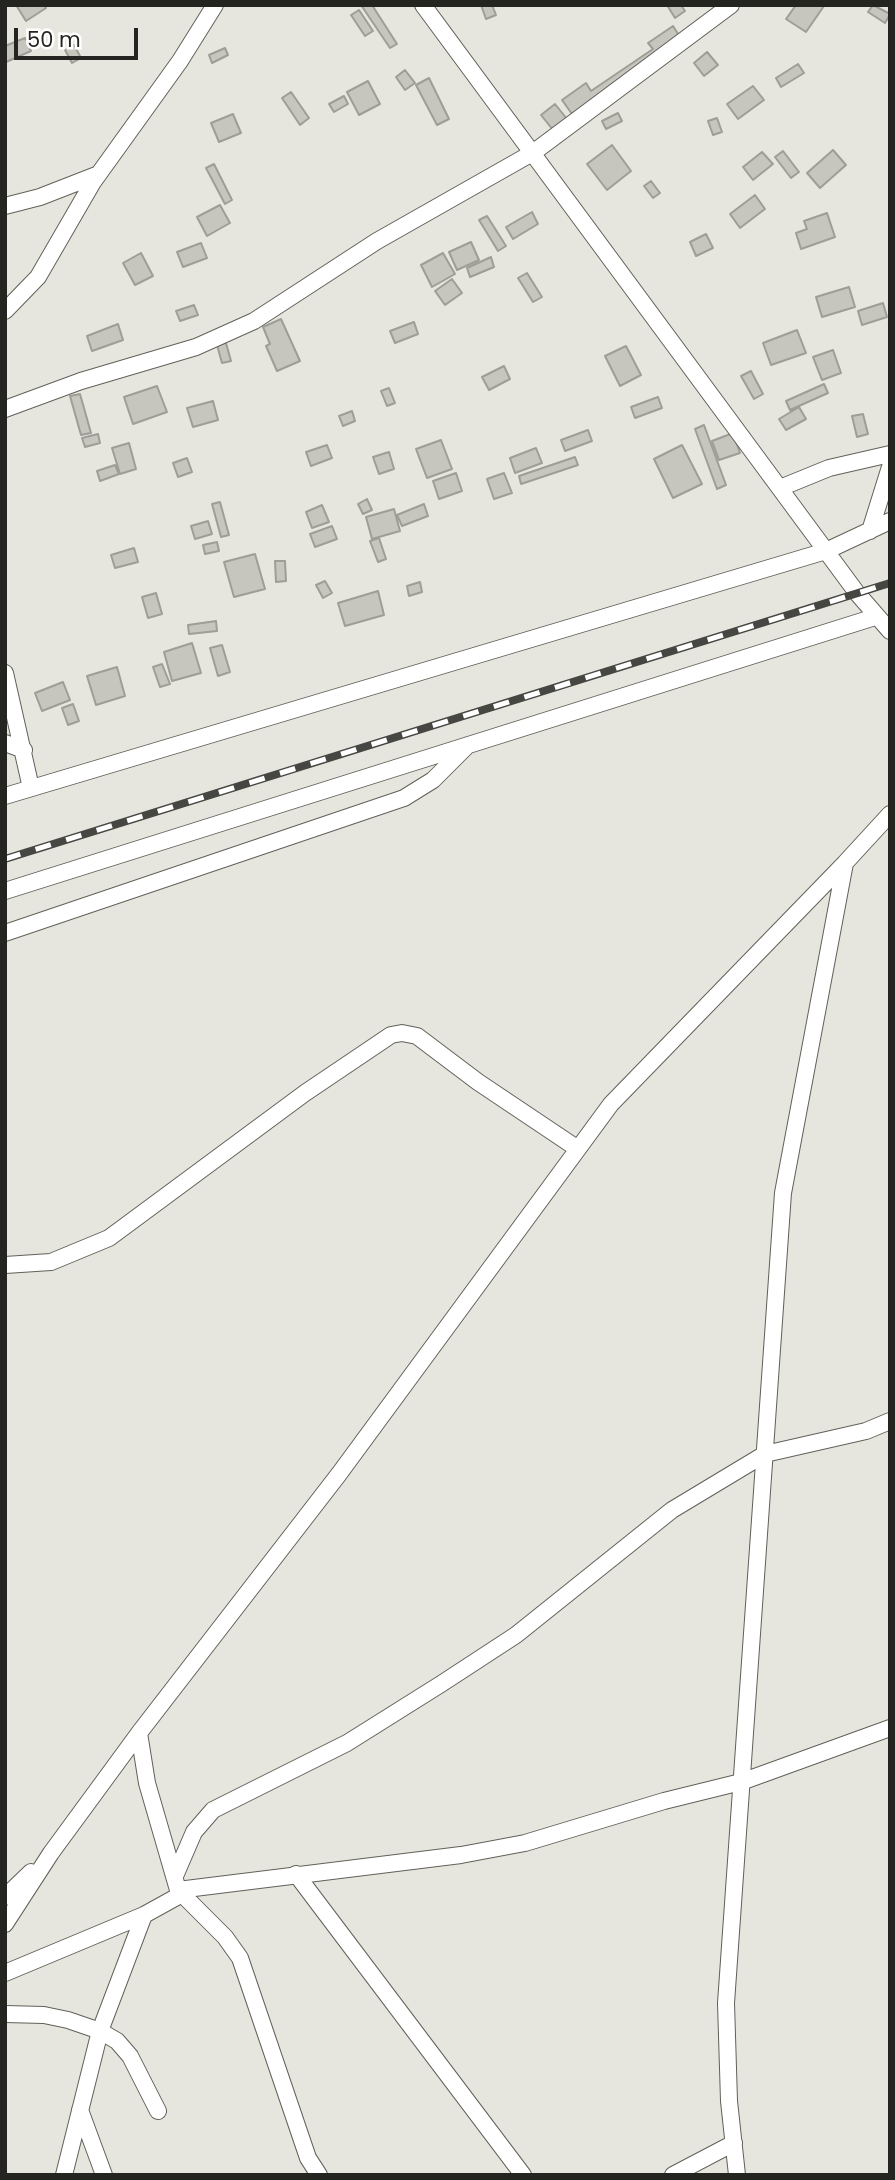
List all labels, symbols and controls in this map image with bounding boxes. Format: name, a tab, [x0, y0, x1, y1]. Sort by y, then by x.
scale bar	[18, 14, 142, 58]
text: 50 m	[27, 25, 81, 54]

